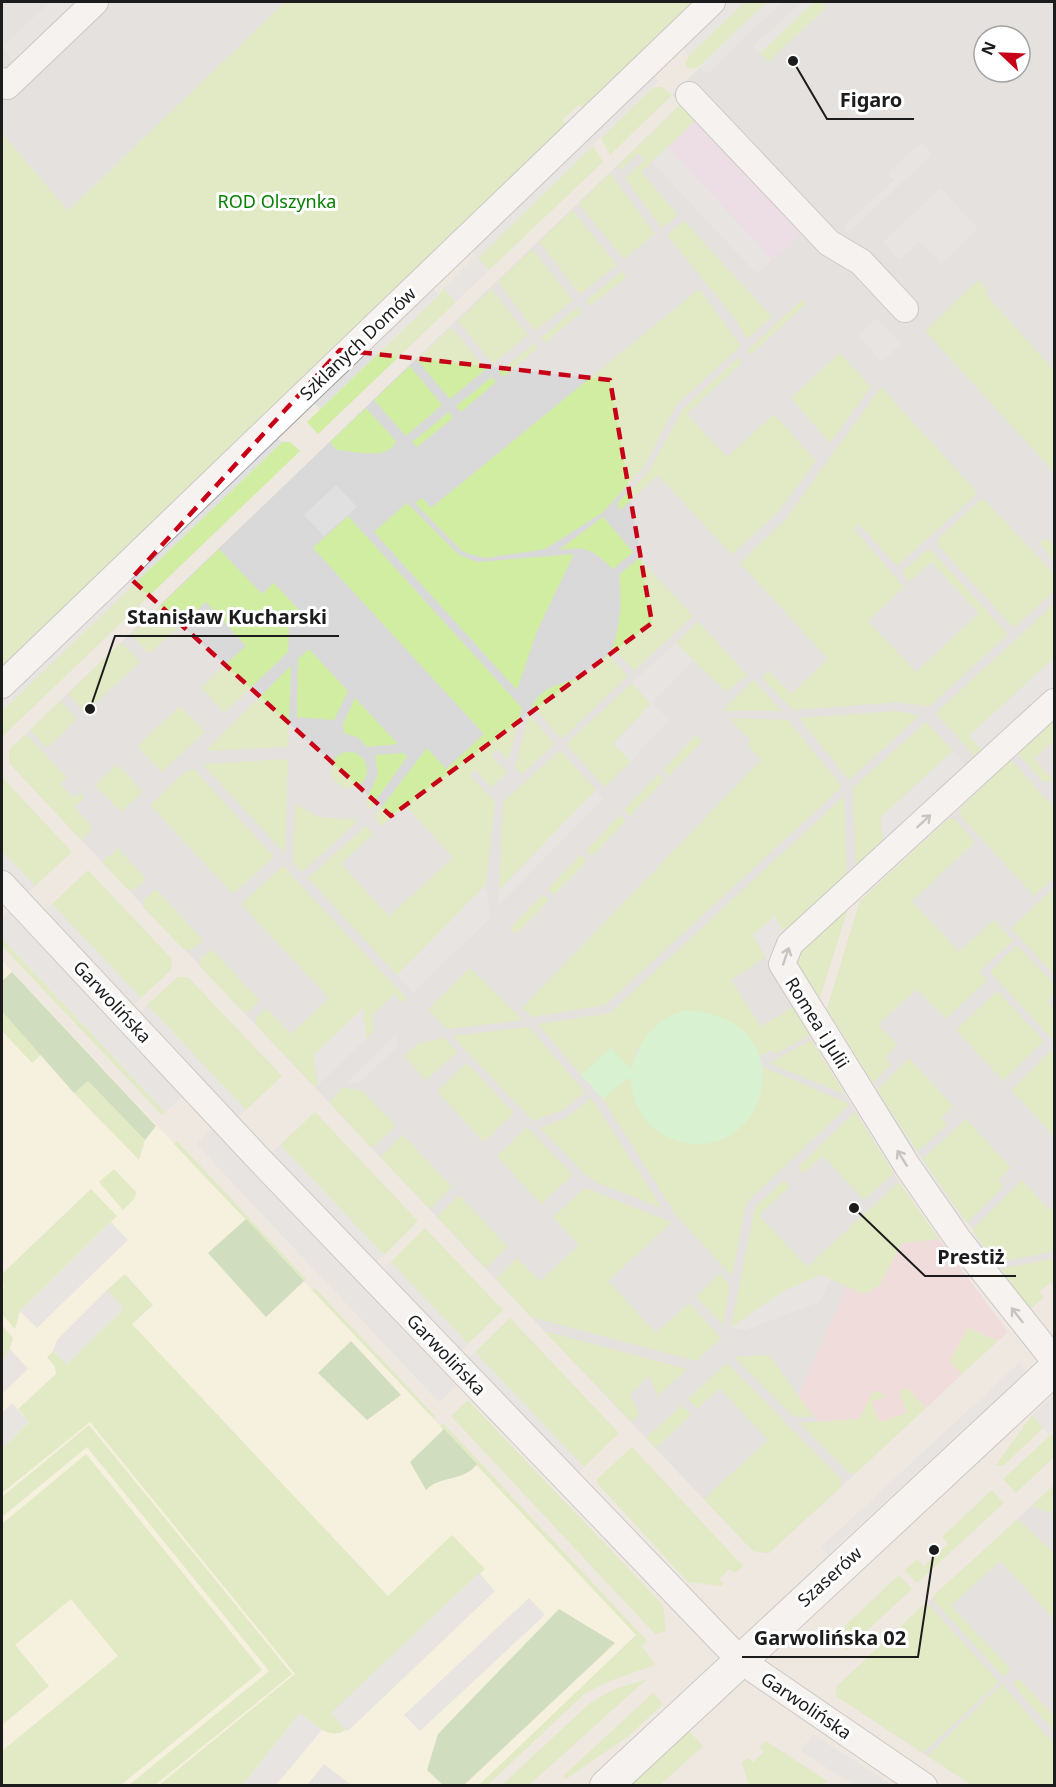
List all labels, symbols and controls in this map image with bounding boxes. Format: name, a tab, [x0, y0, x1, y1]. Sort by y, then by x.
north arrow	[972, 24, 1032, 84]
text: N	[976, 38, 1001, 58]
callout: Figaro	[827, 81, 914, 119]
text: Figaro	[840, 86, 902, 113]
park label: ROD Olszynka	[218, 189, 336, 213]
street label: Szklanych Domów	[294, 282, 421, 405]
callout: Stanisław Kucharski	[115, 598, 339, 636]
text: Stanisław Kucharski	[127, 603, 327, 630]
one-way arrow	[917, 814, 932, 828]
one-way arrow	[781, 947, 792, 966]
street label: Garwolińska	[68, 955, 157, 1048]
street label: Romea i Julii	[780, 972, 855, 1073]
one-way arrow	[895, 1150, 907, 1167]
callout: Prestiż	[925, 1238, 1016, 1276]
text: Prestiż	[937, 1243, 1005, 1270]
street label: Garwolińska	[402, 1308, 492, 1400]
one-way arrow	[1010, 1308, 1023, 1324]
street label: Szaserów	[792, 1541, 867, 1612]
callout: Garwolińska 02	[742, 1619, 918, 1657]
text: Garwolińska 02	[754, 1624, 906, 1651]
street label: Garwolińska	[757, 1666, 857, 1744]

